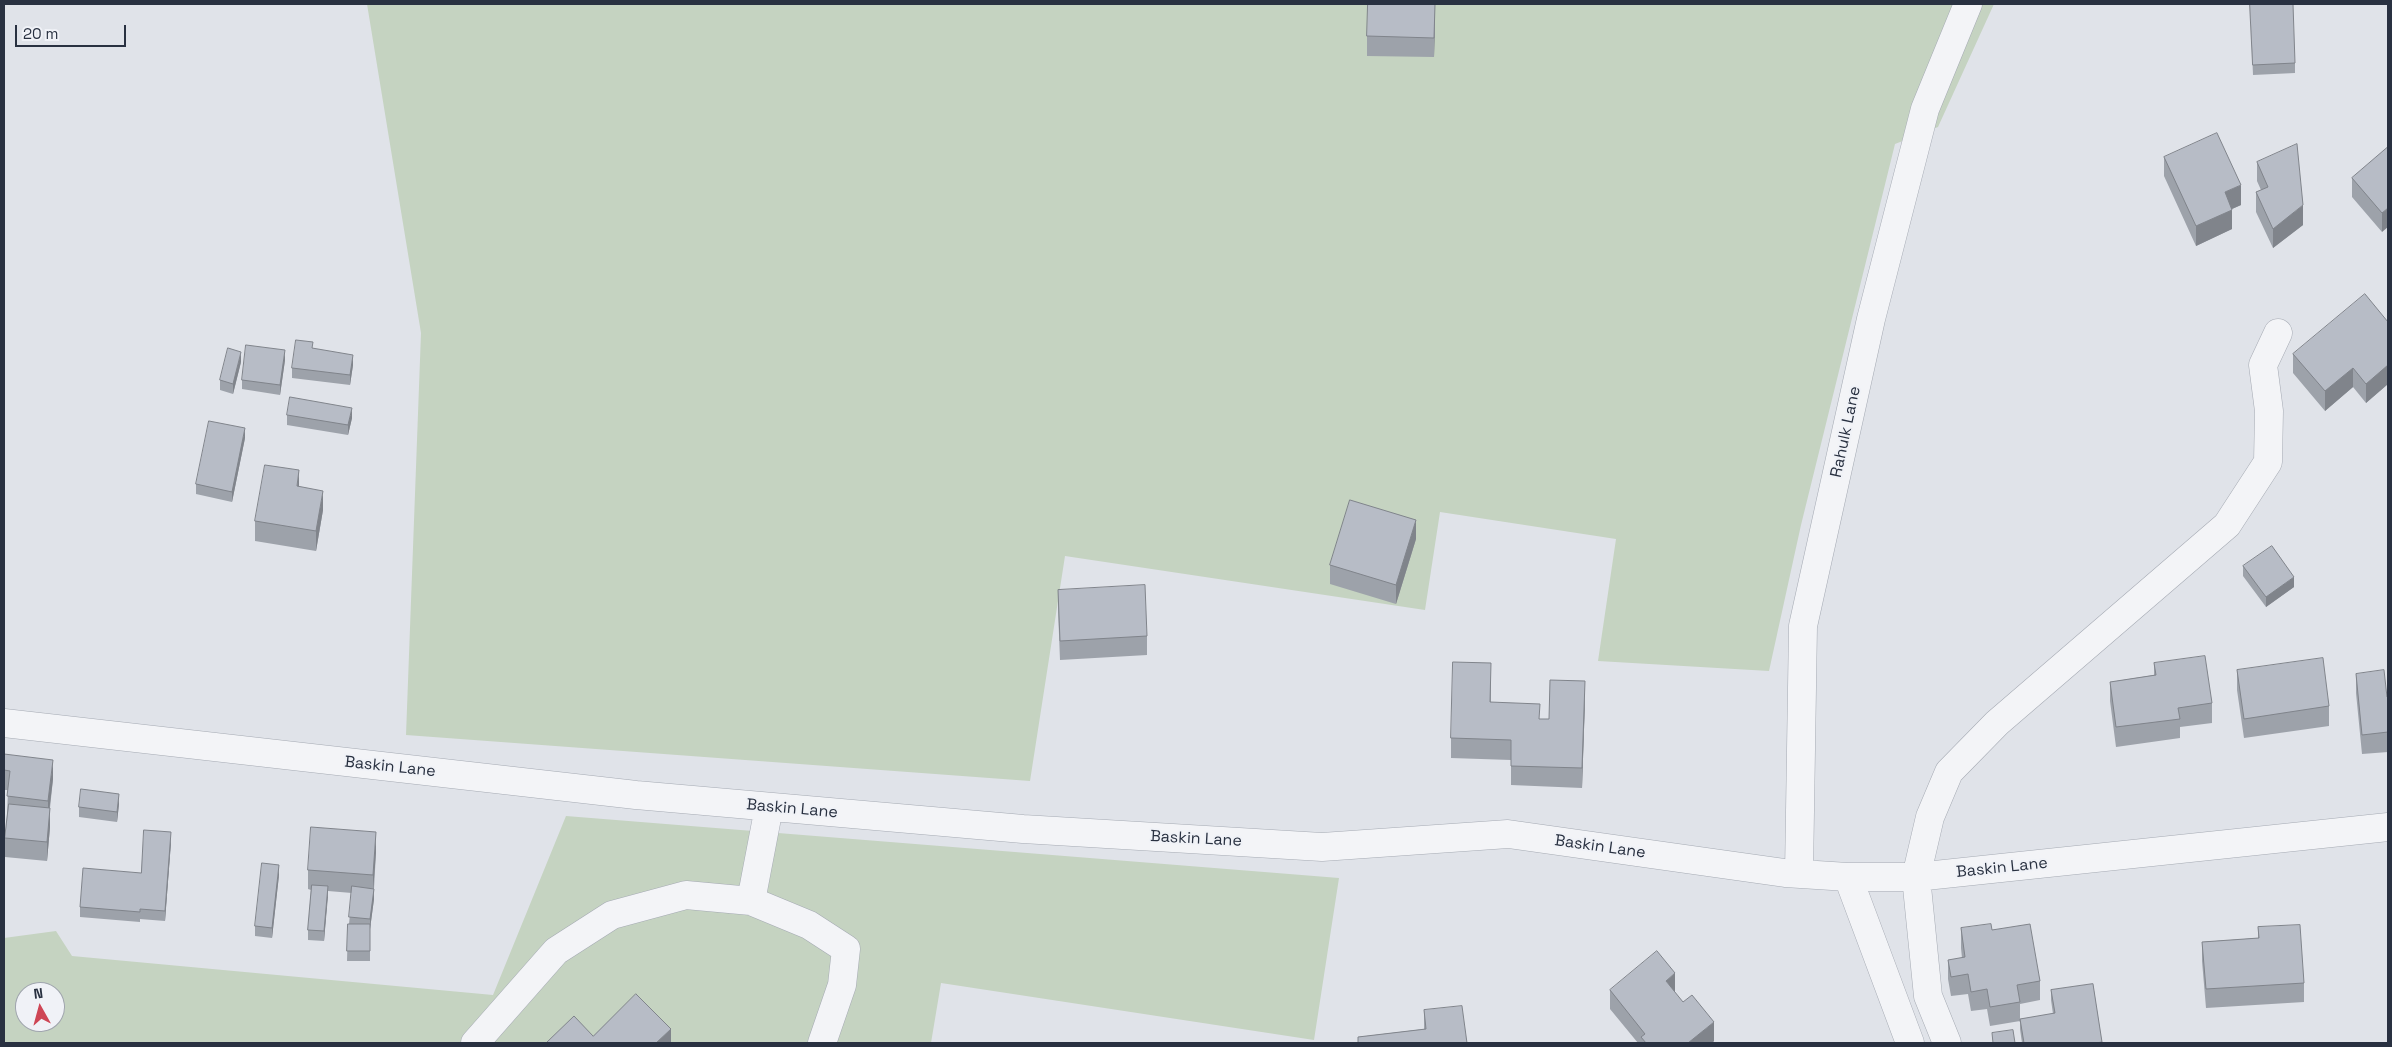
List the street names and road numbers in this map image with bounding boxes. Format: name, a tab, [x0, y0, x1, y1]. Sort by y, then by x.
street label: Rahulk Lane	[1827, 385, 1865, 479]
street label: Baskin Lane	[343, 753, 437, 781]
street label: Baskin Lane	[745, 795, 839, 823]
street label: Baskin Lane	[1150, 827, 1242, 851]
street label: Baskin Lane	[1553, 831, 1647, 863]
street label: Baskin Lane	[1955, 854, 2049, 882]

